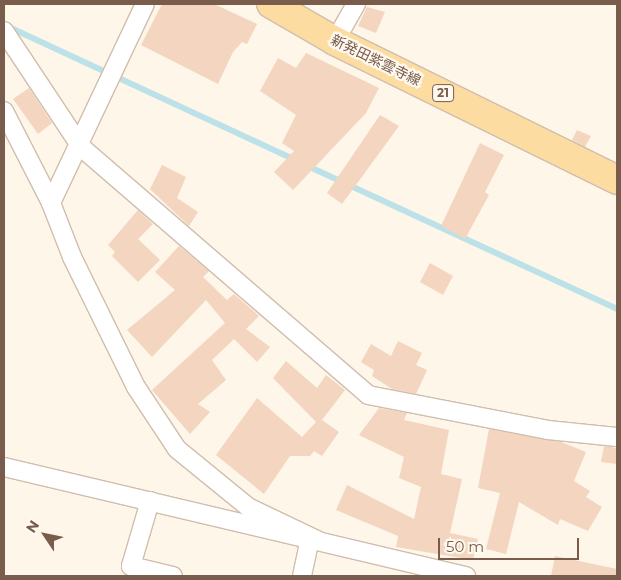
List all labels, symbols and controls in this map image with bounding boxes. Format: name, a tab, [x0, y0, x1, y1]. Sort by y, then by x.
street label: 新発田紫雲寺線	[328, 31, 424, 89]
road number: 21	[432, 84, 454, 102]
north arrow	[20, 510, 70, 560]
text: N	[22, 517, 43, 536]
scale bar	[441, 528, 582, 560]
text: 50 m	[446, 537, 484, 556]

